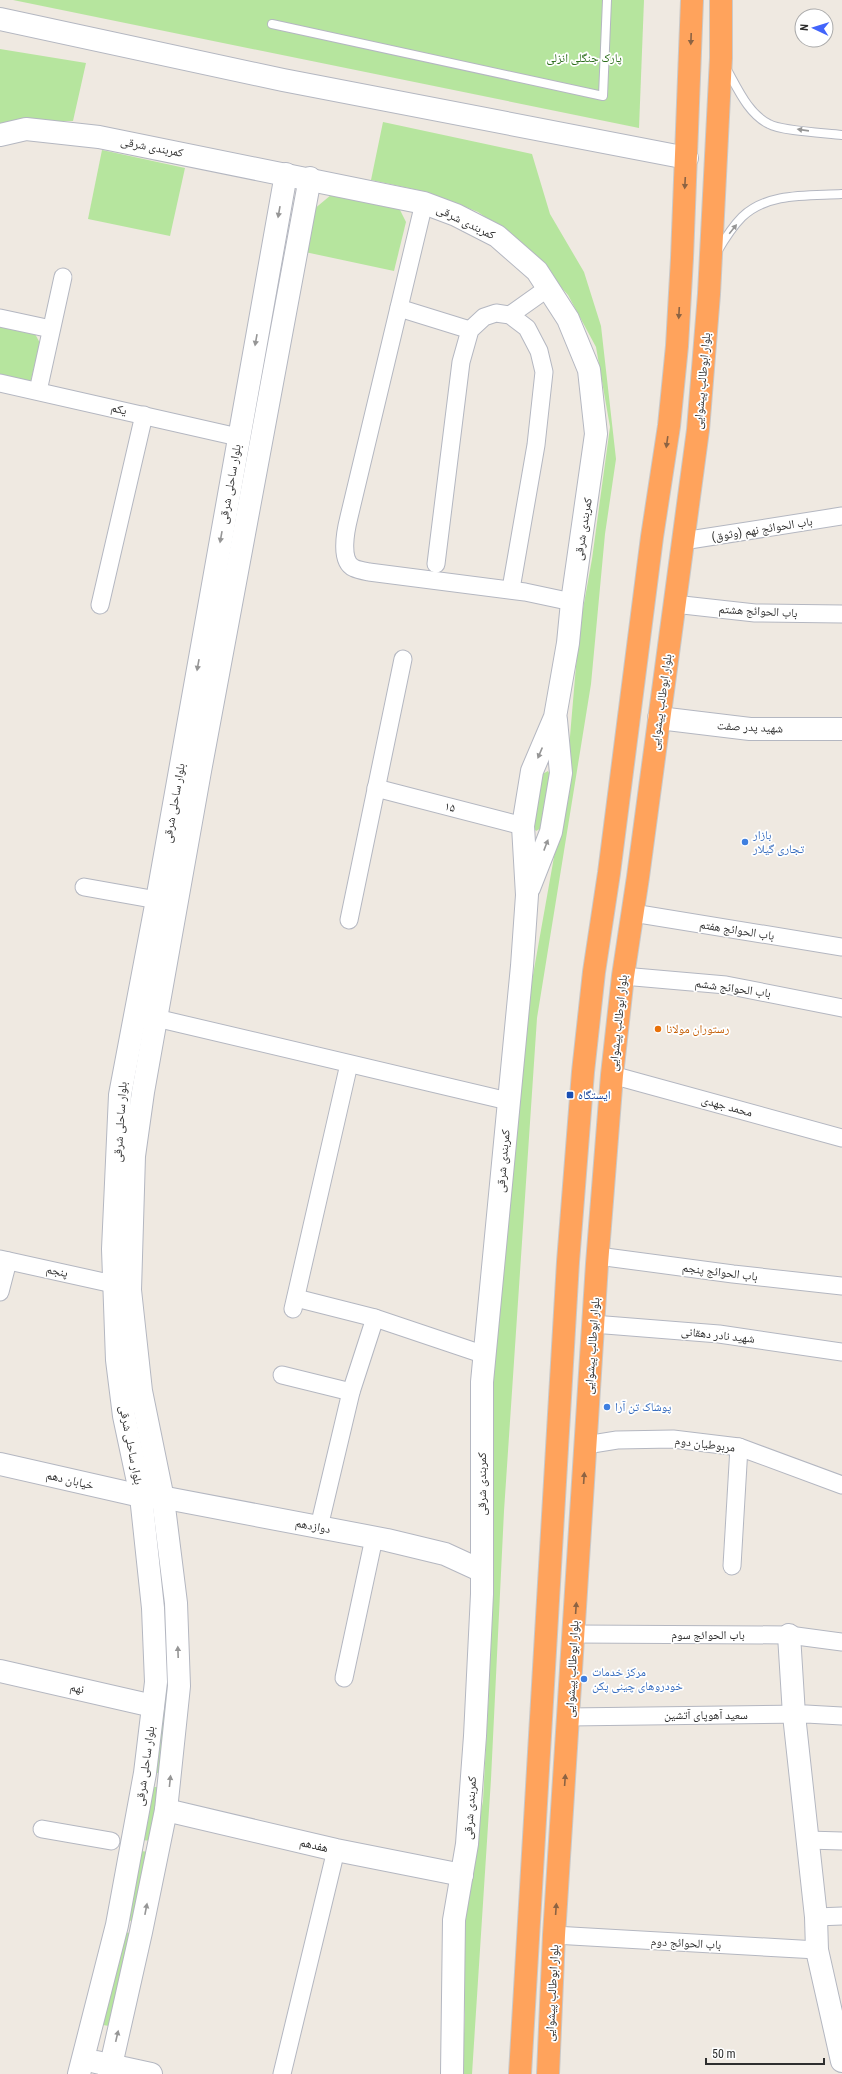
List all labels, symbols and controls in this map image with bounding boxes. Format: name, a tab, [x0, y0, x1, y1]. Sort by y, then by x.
north arrow	[794, 8, 834, 48]
text: N	[798, 23, 811, 31]
one-way arrow	[688, 33, 694, 46]
park label: پارک جنگلی انزلی	[546, 51, 622, 65]
one-way arrow	[797, 127, 809, 133]
street label: کمربندی شرقی	[119, 134, 185, 160]
one-way arrow	[682, 177, 689, 189]
street label: کمربندی شرقی	[434, 202, 498, 243]
one-way arrow	[276, 206, 282, 218]
one-way arrow	[728, 223, 737, 234]
one-way arrow	[676, 307, 682, 320]
street label: بلوار ابوطالب پیشوایی	[691, 332, 714, 430]
one-way arrow	[253, 334, 259, 346]
street label: یکم	[109, 400, 129, 419]
one-way arrow	[664, 436, 670, 448]
street label: بلوار ساحلی شرقی	[216, 443, 244, 525]
street label: کمربندی شرقی	[571, 497, 595, 562]
street label: باب الحوائج نهم (وثوق)	[711, 514, 814, 545]
one-way arrow	[218, 531, 224, 543]
street label: باب الحوائج هشتم	[718, 602, 798, 621]
street label: بلوار ابوطالب پیشوایی	[647, 653, 675, 751]
one-way arrow	[195, 659, 201, 671]
street label: شهید پدر صفت	[717, 718, 784, 736]
one-way arrow	[537, 748, 543, 759]
street label: بلوار ساحلی شرقی	[160, 762, 188, 844]
street label: ۱۵	[443, 799, 457, 815]
place label: بازار تجاری گیلار	[752, 828, 805, 856]
marker: بازار تجاری گیلار	[740, 837, 750, 847]
one-way arrow	[543, 839, 549, 851]
street label: باب الحوائج هفتم	[698, 917, 775, 944]
street label: بلوار ابوطالب پیشوایی	[606, 974, 630, 1072]
street label: باب الحوائج ششم	[694, 976, 772, 1001]
place label: رستوران مولانا	[666, 1022, 730, 1036]
marker: رستوران مولانا	[653, 1024, 663, 1034]
street label: بلوار ساحلی شرقی	[110, 1081, 130, 1163]
place label: ایستگاه	[578, 1088, 611, 1102]
marker: ایستگاه	[565, 1090, 575, 1100]
street label: محمد جهدی	[700, 1092, 754, 1120]
street label: کمربندی شرقی	[493, 1129, 513, 1193]
street label: باب الحوائج پنجم	[681, 1260, 759, 1285]
street label: پنجم	[45, 1262, 70, 1281]
street label: بلوار ابوطالب پیشوایی	[582, 1297, 603, 1395]
street label: شهید نادر دهقانی	[680, 1324, 756, 1346]
place label: پوشاک تن آرا	[615, 1400, 672, 1414]
marker: پوشاک تن آرا	[602, 1402, 612, 1412]
street label: بلوار ساحلی شرقی	[116, 1404, 146, 1486]
street label: مربوطیان دوم	[674, 1433, 736, 1456]
street label: کمربندی شرقی	[475, 1452, 489, 1516]
street label: خیابان دهم	[45, 1468, 96, 1493]
one-way arrow	[580, 1472, 587, 1484]
street label: دوازدهم	[294, 1516, 332, 1537]
one-way arrow	[572, 1602, 579, 1614]
street label: بلوار ابوطالب پیشوایی	[562, 1620, 582, 1718]
street label: باب الحوائج سوم	[671, 1628, 745, 1643]
one-way arrow	[175, 1645, 181, 1658]
place label: مرکز خدمات خودروهای چینی پکن	[592, 1665, 683, 1693]
marker: مرکز خدمات خودروهای چینی پکن	[579, 1674, 589, 1684]
street label: نهم	[68, 1680, 85, 1697]
street label: سعید آهوپای آتشین	[664, 1708, 748, 1722]
street label: بلوار ساحلی شرقی	[132, 1725, 158, 1807]
one-way arrow	[561, 1773, 568, 1786]
one-way arrow	[166, 1775, 173, 1787]
street label: کمربندی شرقی	[461, 1776, 480, 1840]
street label: هفدهم	[298, 1835, 330, 1856]
one-way arrow	[143, 1903, 149, 1915]
one-way arrow	[553, 1903, 560, 1915]
street label: باب الحوائج دوم	[650, 1934, 722, 1953]
street label: بلوار ابوطالب پیشوایی	[542, 1944, 562, 2042]
one-way arrow	[115, 2030, 121, 2042]
scale bar	[706, 2040, 824, 2066]
text: 50 m	[712, 2047, 736, 2061]

